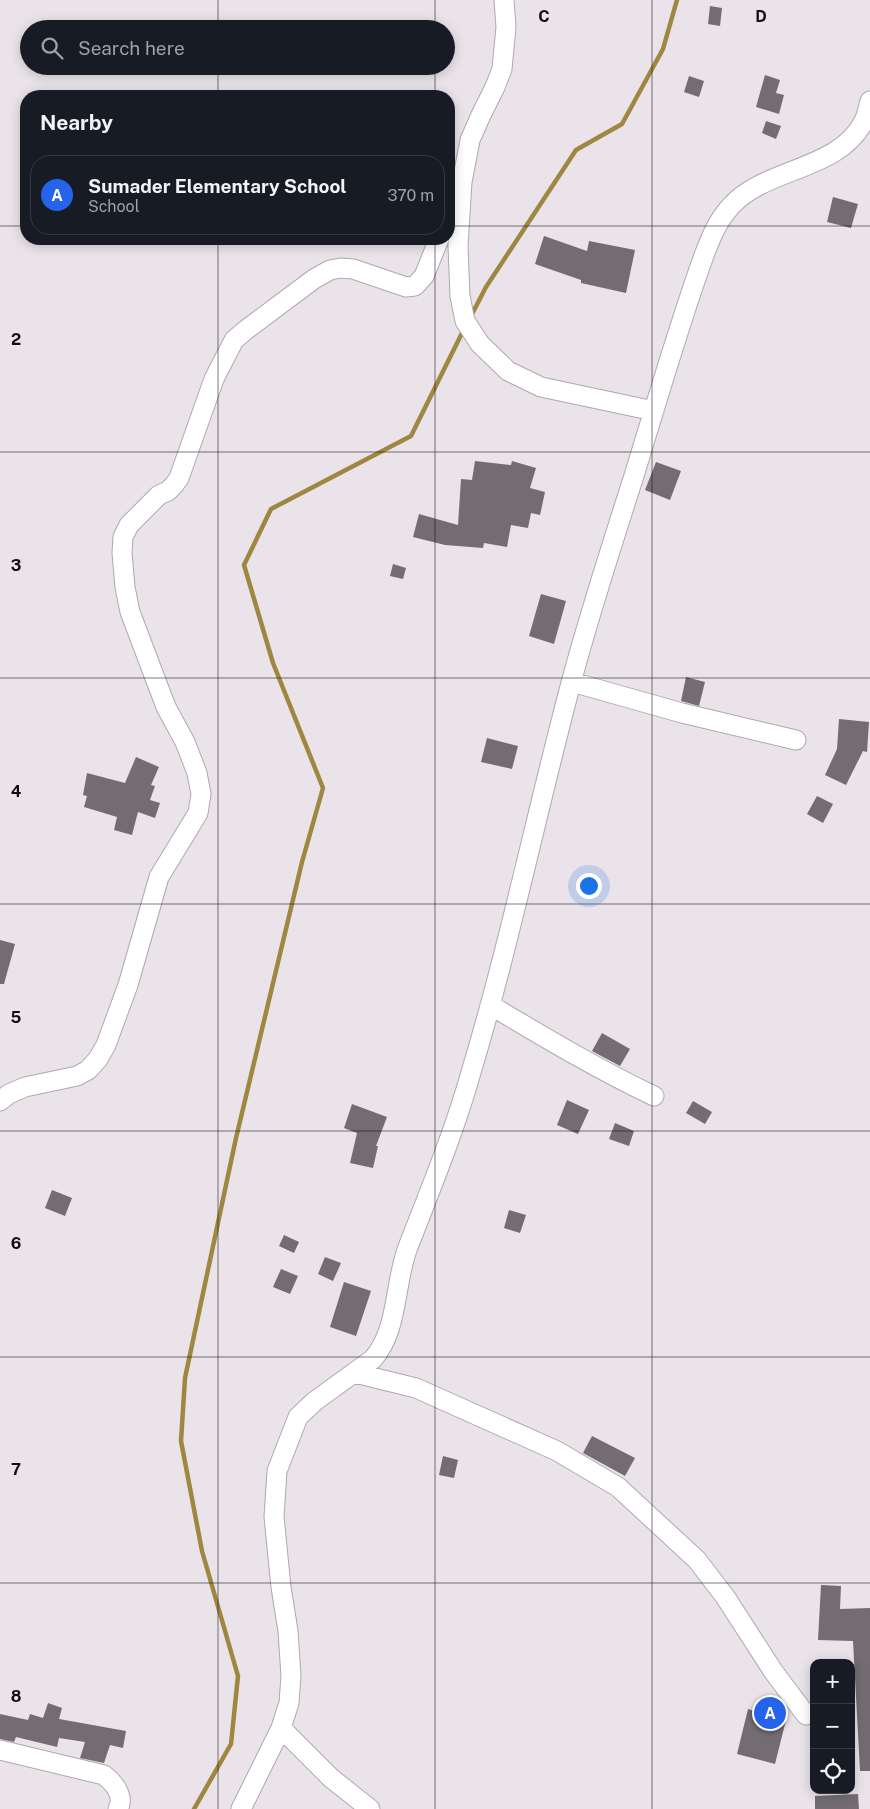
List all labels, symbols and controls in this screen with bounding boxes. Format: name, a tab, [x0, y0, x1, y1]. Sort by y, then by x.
text: C	[538, 7, 550, 26]
text: D	[755, 7, 767, 26]
search box	[20, 20, 455, 75]
icon: search	[38, 34, 66, 62]
text: Search here	[78, 37, 185, 59]
text: Nearby	[40, 110, 113, 135]
text: Sumader Elementary School	[88, 175, 347, 197]
text: A	[51, 186, 63, 205]
text: 370 m	[387, 186, 434, 205]
text: School	[88, 197, 139, 216]
text: 2	[11, 330, 21, 349]
text: 3	[11, 556, 21, 575]
text: 4	[11, 782, 22, 801]
your location	[576, 873, 602, 899]
text: 5	[11, 1008, 22, 1027]
text: 6	[11, 1234, 21, 1253]
text: 7	[11, 1460, 21, 1479]
map controls	[810, 1659, 855, 1794]
button: +	[810, 1659, 855, 1704]
text: 8	[11, 1687, 22, 1706]
pin: A	[754, 1694, 786, 1732]
button: −	[810, 1704, 855, 1749]
button: locate	[810, 1749, 855, 1794]

